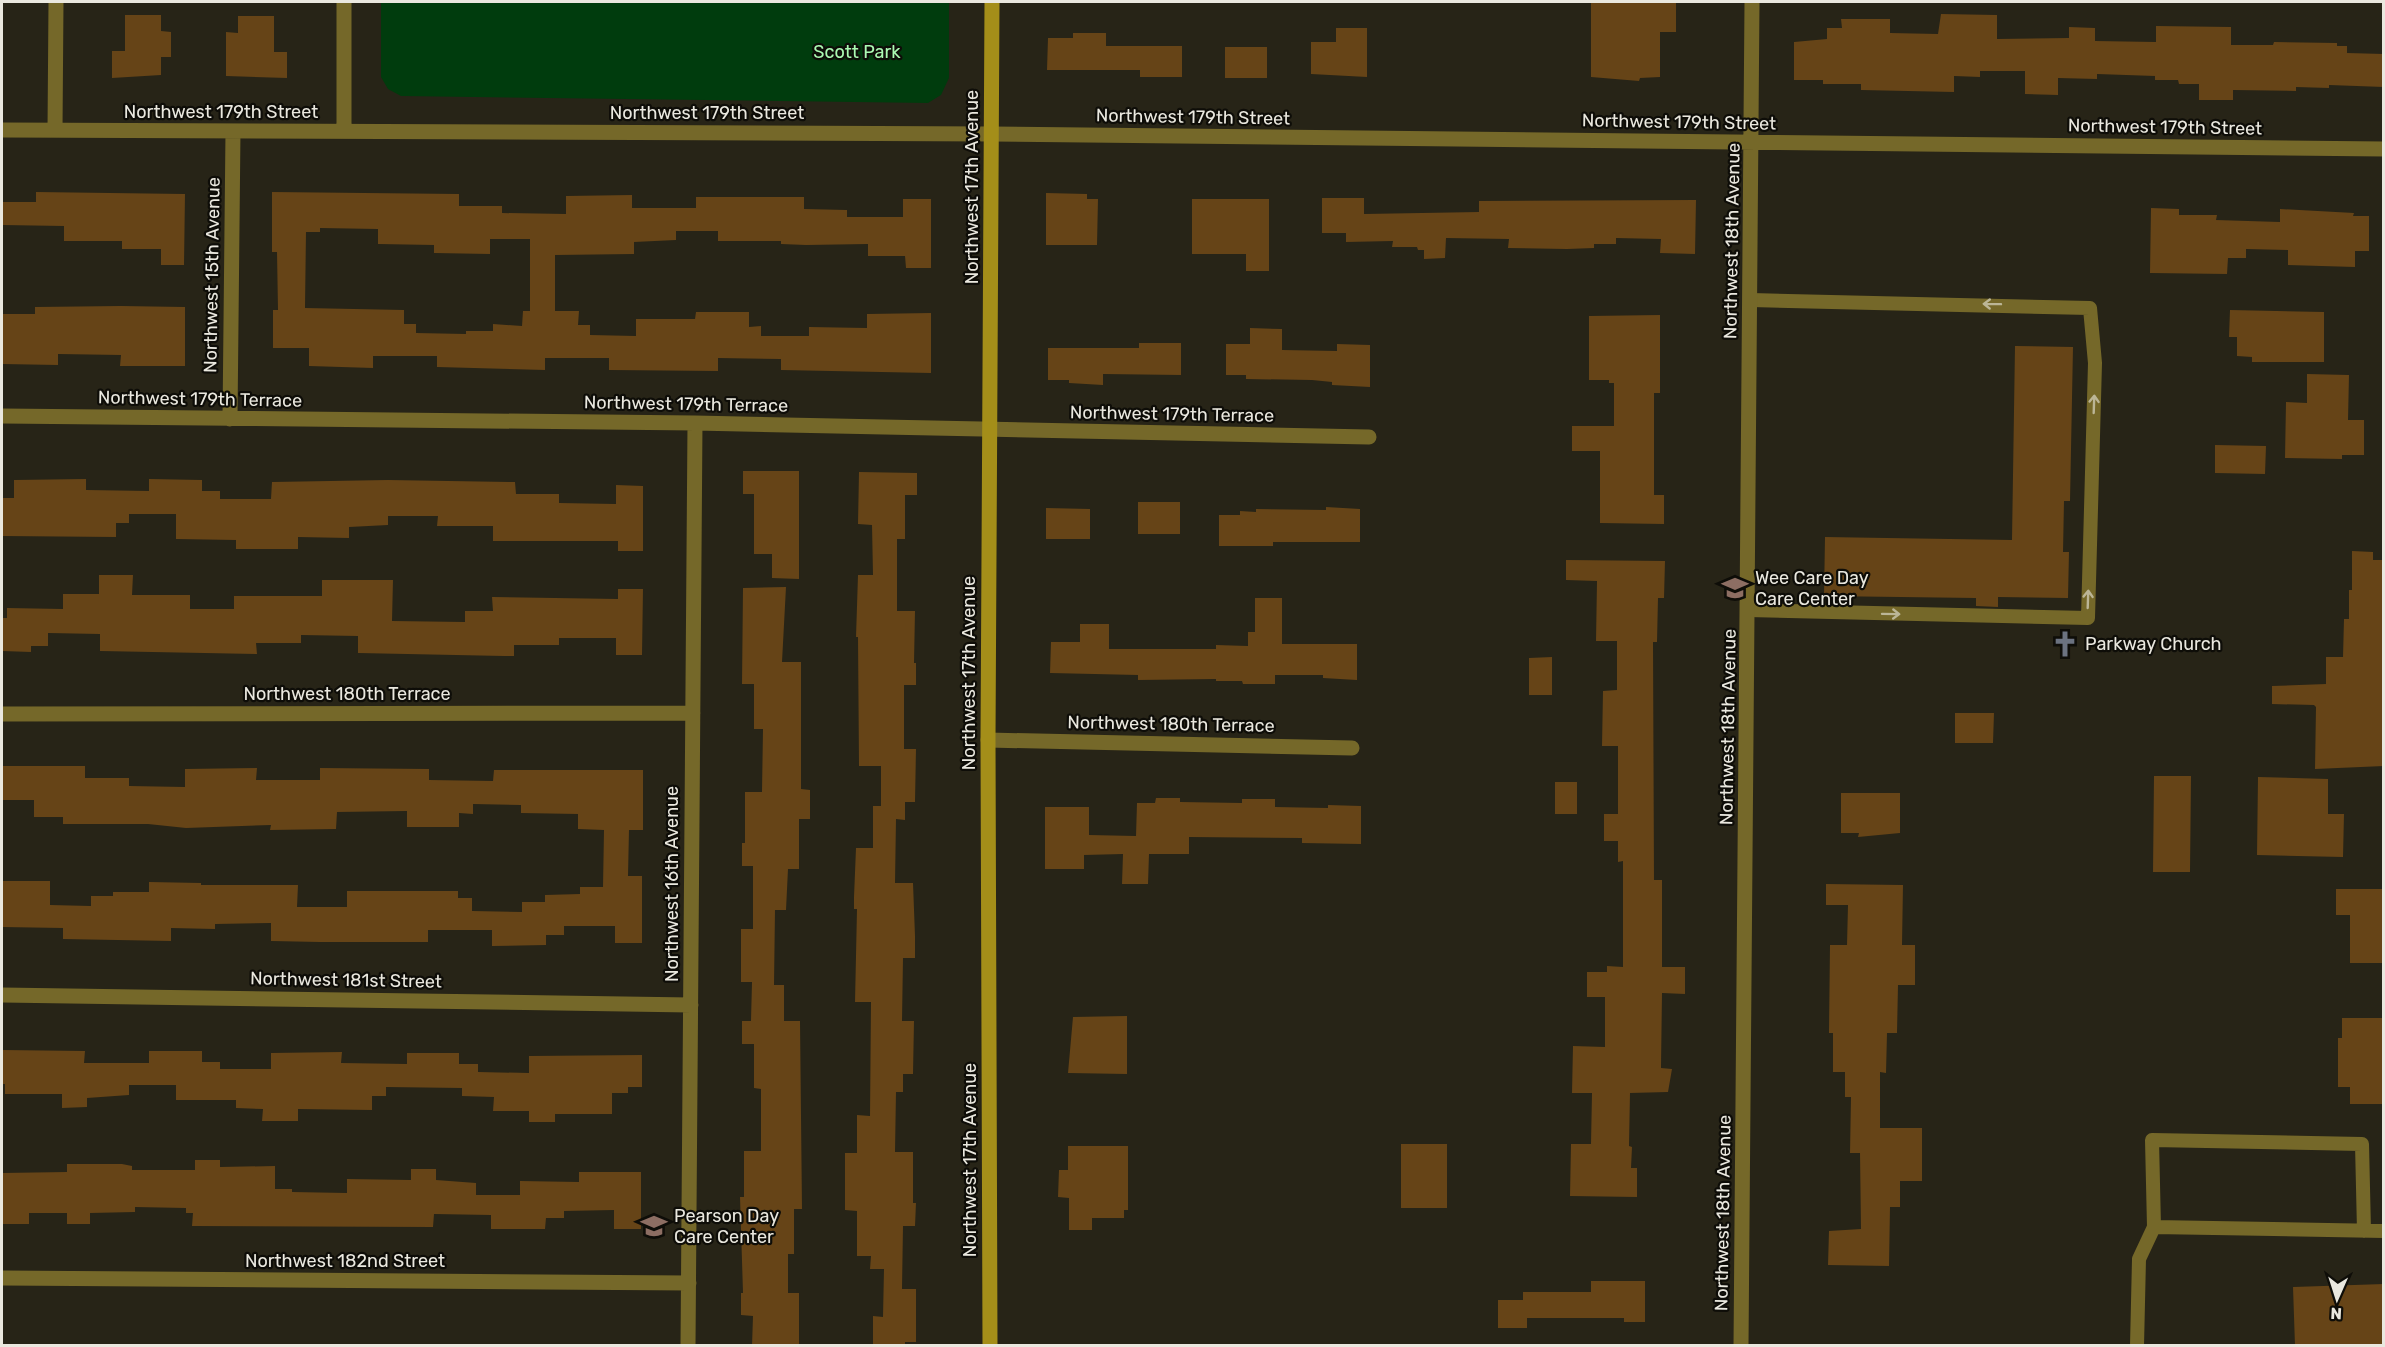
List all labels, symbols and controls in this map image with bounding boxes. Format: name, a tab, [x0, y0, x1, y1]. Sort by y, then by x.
park label: Scott Park	[813, 41, 901, 63]
street label: Northwest 17th Avenue	[961, 90, 983, 284]
street label: Northwest 179th Street	[124, 101, 318, 123]
street label: Northwest 179th Street	[610, 102, 804, 124]
street label: Northwest 179th Street	[1096, 104, 1290, 130]
street label: Northwest 179th Street	[1582, 109, 1776, 135]
street label: Northwest 179th Street	[2068, 114, 2262, 140]
street label: Northwest 18th Avenue	[1719, 143, 1745, 339]
street label: Northwest 15th Avenue	[199, 177, 225, 373]
one-way arrow	[1983, 298, 2003, 310]
street label: Northwest 179th Terrace	[98, 386, 302, 412]
street label: Northwest 179th Terrace	[584, 391, 788, 417]
one-way arrow	[2088, 395, 2100, 415]
street label: Northwest 179th Terrace	[1070, 401, 1274, 427]
place label: Wee Care Day Care Center	[1755, 567, 1869, 610]
school or university icon: Wee Care Day Care Center	[1720, 573, 1750, 603]
street label: Northwest 17th Avenue	[958, 576, 980, 770]
one-way arrow	[2083, 590, 2094, 610]
one-way arrow	[1880, 608, 1900, 619]
street label: Northwest 18th Avenue	[1715, 629, 1741, 825]
church icon: Parkway Church	[2050, 629, 2080, 659]
place label: Parkway Church	[2085, 633, 2222, 655]
street label: Northwest 180th Terrace	[243, 683, 451, 705]
street label: Northwest 180th Terrace	[1067, 711, 1275, 737]
street label: Northwest 16th Avenue	[661, 786, 683, 982]
street label: Northwest 181st Street	[250, 967, 442, 993]
street label: Northwest 17th Avenue	[959, 1063, 981, 1257]
street label: Northwest 18th Avenue	[1710, 1115, 1736, 1311]
place label: Pearson Day Care Center	[674, 1205, 779, 1248]
school or university icon: Pearson Day Care Center	[639, 1211, 669, 1241]
street label: Northwest 182nd Street	[245, 1250, 445, 1272]
north arrow	[2307, 1269, 2367, 1329]
text: N	[2330, 1304, 2342, 1323]

